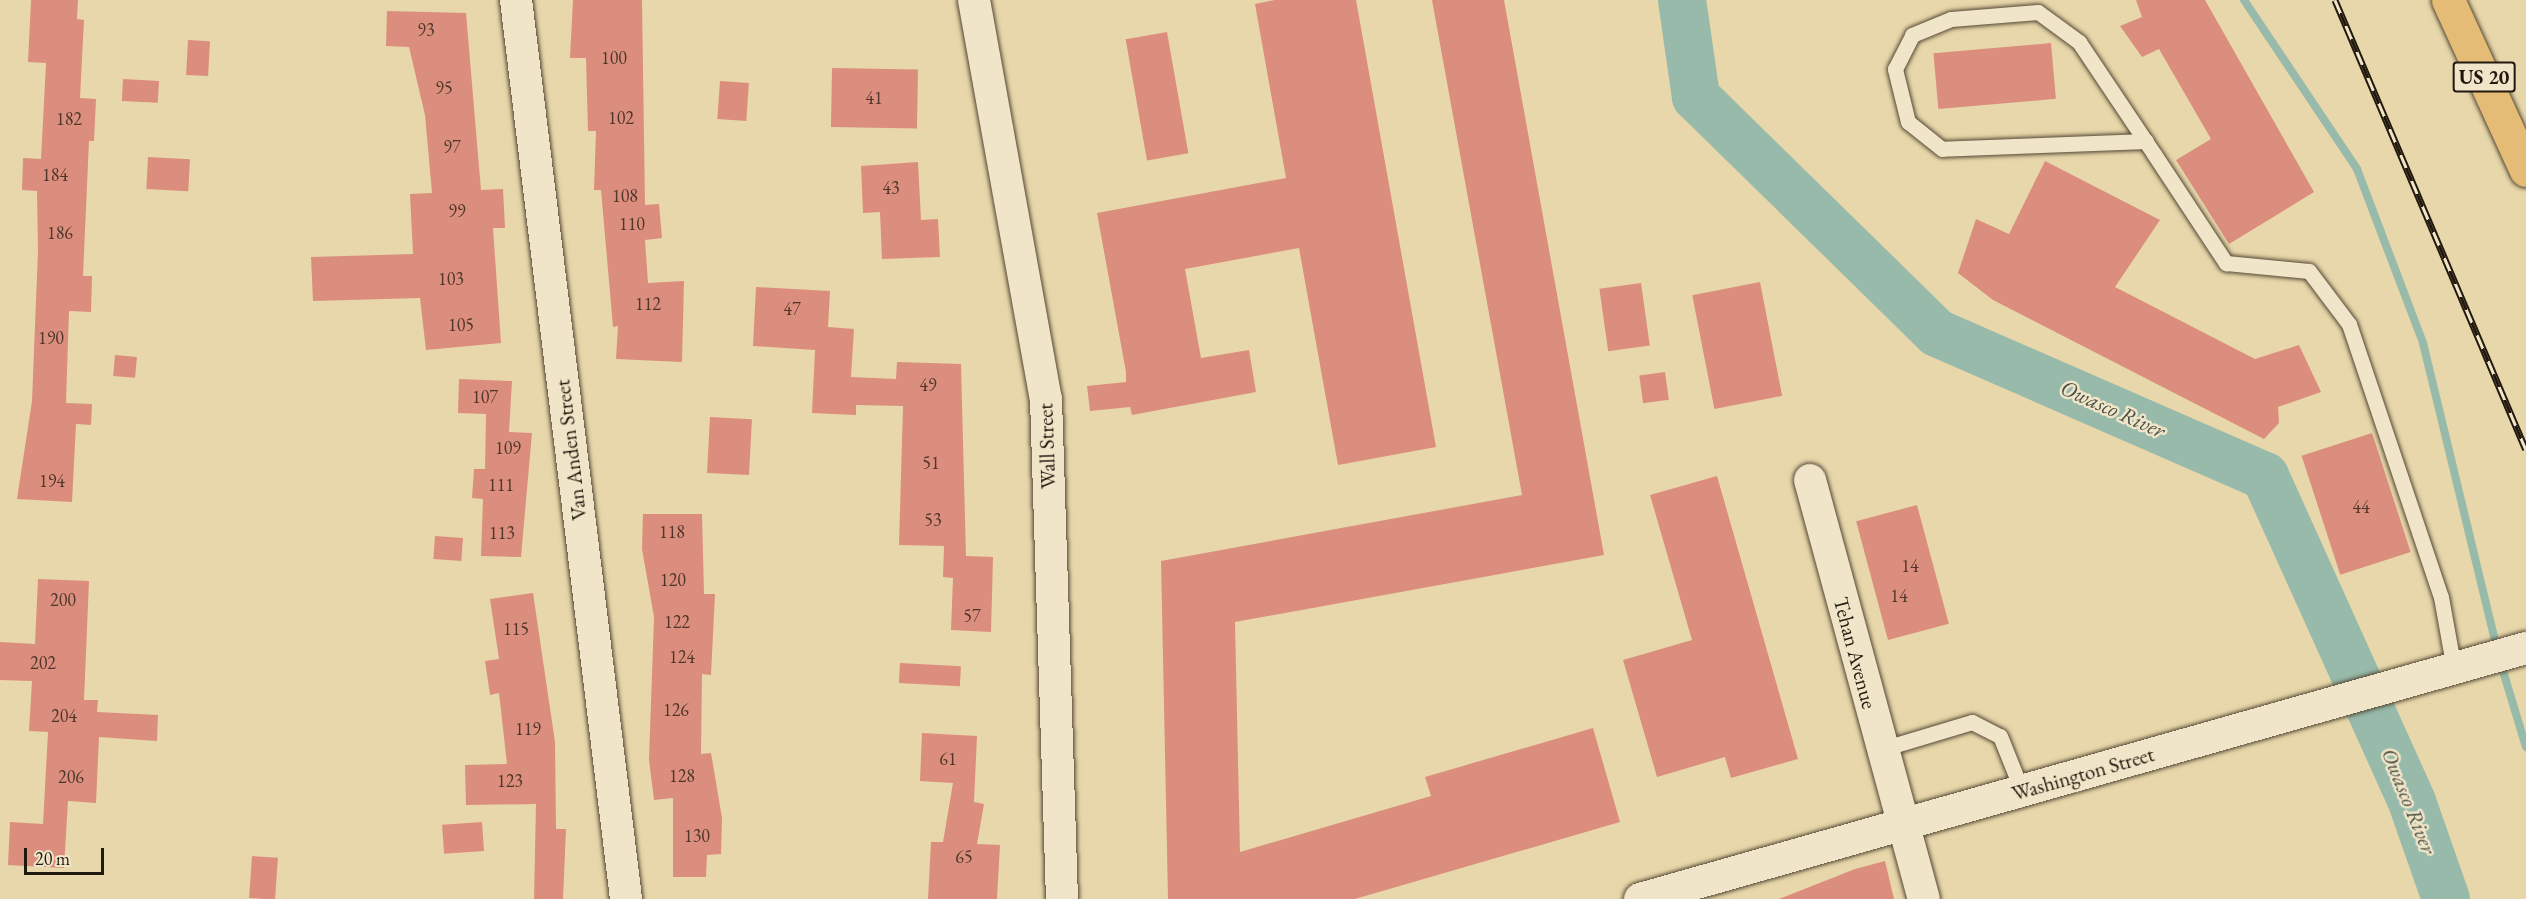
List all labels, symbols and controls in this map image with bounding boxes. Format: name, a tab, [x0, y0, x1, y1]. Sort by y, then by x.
house number: 93	[417, 19, 435, 41]
house number: 100	[601, 47, 627, 69]
road number: US 20	[2452, 60, 2516, 94]
house number: 95	[435, 77, 453, 99]
house number: 41	[865, 87, 883, 109]
house number: 102	[608, 107, 634, 129]
house number: 182	[56, 108, 82, 130]
house number: 97	[443, 136, 461, 158]
house number: 184	[42, 164, 68, 186]
house number: 43	[882, 177, 900, 199]
house number: 108	[612, 185, 638, 207]
house number: 99	[448, 200, 466, 222]
house number: 110	[619, 213, 645, 235]
house number: 186	[47, 222, 73, 244]
house number: 103	[438, 268, 464, 290]
house number: 112	[635, 293, 661, 315]
house number: 47	[783, 298, 801, 320]
house number: 105	[448, 314, 474, 336]
house number: 190	[38, 327, 64, 349]
house number: 49	[919, 374, 937, 396]
water label: Owasco River	[2057, 374, 2169, 444]
street label: Van Anden Street	[550, 378, 592, 522]
house number: 107	[472, 386, 498, 408]
street label: Wall Street	[1033, 403, 1061, 489]
house number: 109	[495, 437, 521, 459]
house number: 51	[922, 452, 940, 474]
house number: 194	[39, 470, 65, 492]
house number: 111	[488, 474, 514, 496]
house number: 44	[2352, 496, 2370, 518]
house number: 53	[924, 509, 942, 531]
house number: 118	[659, 521, 685, 543]
house number: 113	[489, 522, 515, 544]
house number: 14	[1901, 555, 1919, 577]
house number: 120	[660, 569, 686, 591]
house number: 14	[1890, 585, 1908, 607]
house number: 200	[50, 589, 76, 611]
street label: Tehan Avenue	[1828, 594, 1882, 712]
house number: 57	[963, 605, 981, 627]
house number: 122	[664, 611, 690, 633]
house number: 115	[503, 618, 529, 640]
house number: 124	[669, 646, 695, 668]
house number: 202	[30, 652, 56, 674]
house number: 126	[663, 699, 689, 721]
house number: 204	[51, 705, 77, 727]
house number: 119	[515, 718, 541, 740]
street label: Washington Street	[2009, 742, 2157, 806]
water label: Owasco River	[2376, 744, 2442, 858]
house number: 61	[939, 748, 957, 770]
house number: 128	[669, 765, 695, 787]
house number: 206	[58, 766, 84, 788]
house number: 123	[497, 770, 523, 792]
house number: 130	[684, 825, 710, 847]
scale bar	[27, 836, 106, 874]
house number: 65	[955, 846, 973, 868]
text: 20 m	[35, 847, 70, 870]

